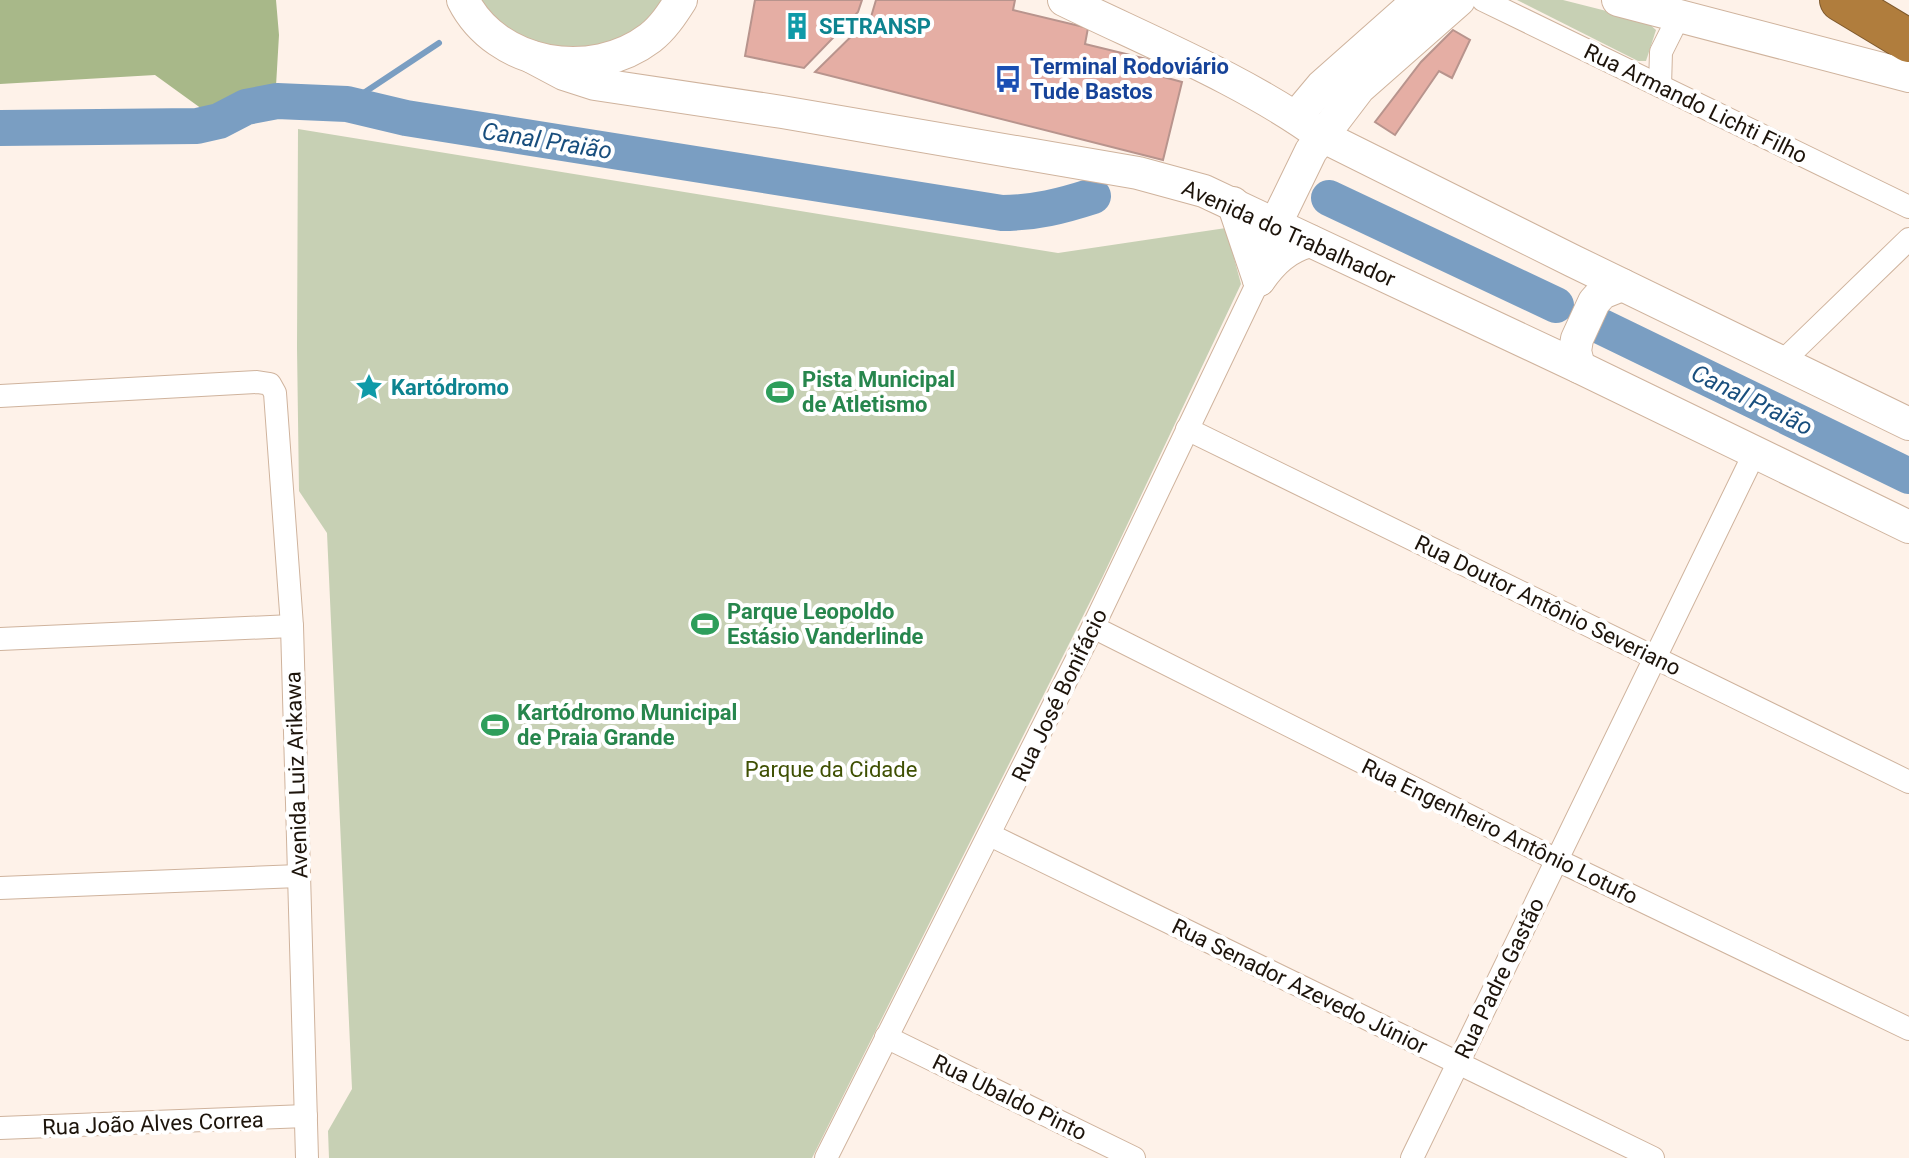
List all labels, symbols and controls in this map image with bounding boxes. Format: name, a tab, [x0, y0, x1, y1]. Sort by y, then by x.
building icon: SETRANSP	[782, 11, 812, 41]
place label: SETRANSP	[819, 14, 931, 39]
street label: Rua Armando Lichti Filho	[1580, 38, 1811, 168]
place label: Terminal Rodoviário Tude Bastos	[1030, 54, 1229, 104]
bus stop icon: Terminal Rodoviário Tude Bastos	[993, 64, 1023, 94]
water label: Canal Praião	[480, 117, 614, 165]
street label: Avenida do Trabalhador	[1178, 175, 1400, 292]
water label: Canal Praião	[1687, 359, 1817, 441]
place label: Pista Municipal de Atletismo	[802, 367, 955, 417]
place icon: Kartódromo	[354, 372, 384, 402]
place label: Kartódromo	[391, 375, 509, 400]
sports icon: Pista Municipal de Atletismo	[765, 377, 795, 407]
street label: Rua Doutor Antônio Severiano	[1411, 530, 1685, 681]
place label: Parque Leopoldo Estásio Vanderlinde	[727, 599, 924, 649]
street label: Rua José Bonifácio	[1007, 605, 1112, 786]
sports icon: Parque Leopoldo Estásio Vanderlinde	[690, 609, 720, 639]
street label: Avenida Luiz Arikawa	[280, 671, 313, 879]
place label: Kartódromo Municipal de Praia Grande	[517, 700, 737, 750]
sports icon: Kartódromo Municipal de Praia Grande	[480, 710, 510, 740]
street label: Rua Engenheiro Antônio Lotufo	[1358, 754, 1642, 909]
park label: Parque da Cidade	[745, 757, 917, 782]
street label: Rua Padre Gastão	[1450, 894, 1549, 1063]
street label: Rua Senador Azevedo Júnior	[1168, 914, 1432, 1059]
street label: Rua Ubaldo Pinto	[929, 1049, 1091, 1146]
street label: Rua João Alves Correa	[42, 1107, 264, 1140]

